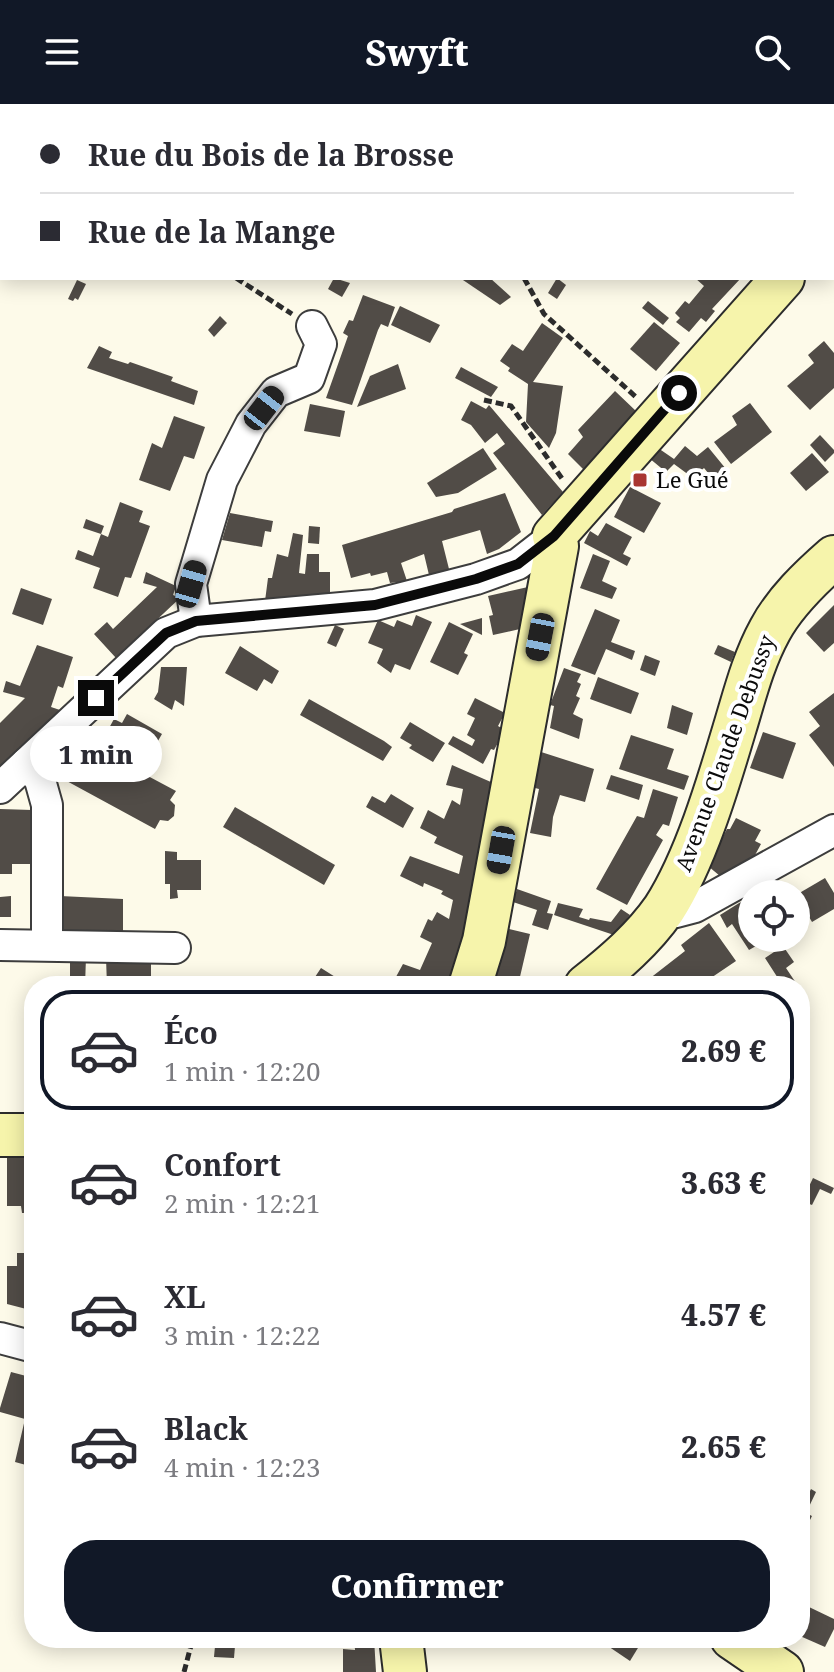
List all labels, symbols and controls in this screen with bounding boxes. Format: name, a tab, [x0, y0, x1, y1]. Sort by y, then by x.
text: Swyft	[365, 28, 469, 77]
icon: menu	[40, 30, 84, 74]
icon: search	[750, 30, 794, 74]
text: Rue du Bois de la Brosse	[88, 134, 454, 175]
text: Rue de la Mange	[88, 211, 336, 252]
route start	[661, 375, 697, 411]
car	[240, 382, 288, 434]
place label: Le Gué	[656, 464, 729, 494]
marker: Le Gué	[631, 471, 649, 489]
car	[173, 558, 209, 610]
car	[524, 611, 556, 663]
street label: Avenue Claude Debussy	[667, 630, 781, 875]
route end	[78, 680, 114, 716]
callout: 1 min	[30, 726, 162, 782]
text: 1 min	[59, 736, 133, 772]
car	[485, 824, 517, 876]
map controls	[738, 880, 810, 952]
button: locate	[738, 880, 810, 952]
text: Éco	[164, 1012, 218, 1053]
icon: car	[68, 1014, 140, 1086]
text: 2.69 €	[681, 1030, 766, 1071]
text: 1 min · 12:20	[164, 1053, 321, 1089]
text: Confort	[164, 1144, 281, 1185]
icon: car	[68, 1146, 140, 1218]
text: 3.63 €	[681, 1162, 766, 1203]
text: 2 min · 12:21	[164, 1185, 321, 1221]
text: XL	[164, 1276, 206, 1317]
icon: car	[68, 1278, 140, 1350]
text: 4.57 €	[681, 1294, 766, 1335]
text: 3 min · 12:22	[164, 1317, 321, 1353]
text: Black	[164, 1408, 248, 1449]
icon: car	[68, 1410, 140, 1482]
text: 2.65 €	[681, 1426, 766, 1467]
text: 4 min · 12:23	[164, 1449, 321, 1485]
button: Confirmer	[64, 1540, 770, 1632]

